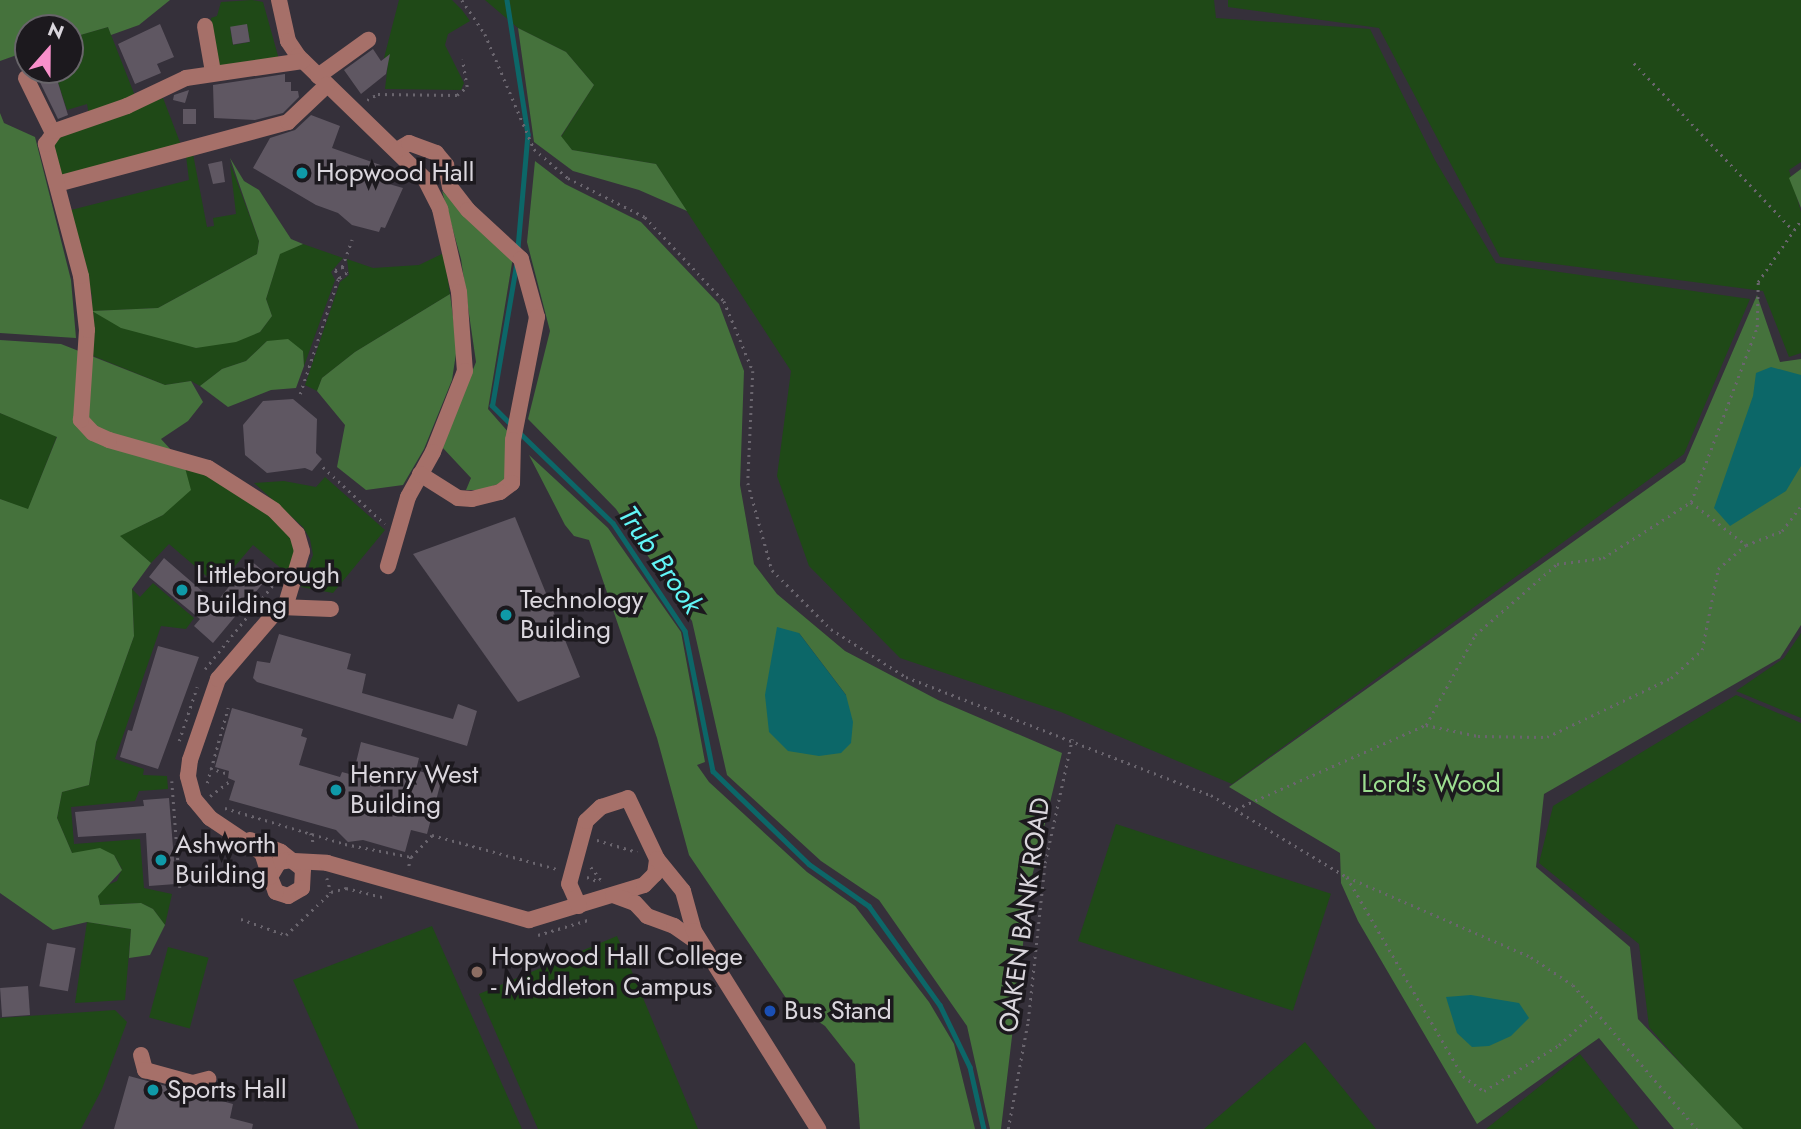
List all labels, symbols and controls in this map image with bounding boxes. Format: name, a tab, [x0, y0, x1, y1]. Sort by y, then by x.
north arrow	[14, 14, 84, 84]
text: N	[44, 15, 68, 46]
place label: Hopwood Hall	[316, 157, 475, 189]
marker: Hopwood Hall	[294, 165, 310, 181]
water label: Trub Brook	[611, 500, 709, 620]
place label: Littleborough Building	[196, 559, 340, 620]
marker: Littleborough Building	[174, 582, 190, 598]
place label: Technology Building	[520, 584, 643, 646]
marker: Technology Building	[498, 607, 514, 623]
place label: Henry West Building	[350, 759, 478, 820]
park label: Lord's Wood	[1361, 768, 1501, 800]
marker: Henry West Building	[328, 782, 344, 798]
street label: OAKEN BANK ROAD	[993, 796, 1057, 1034]
place label: Ashworth Building	[175, 829, 276, 890]
marker: Ashworth Building	[153, 852, 169, 868]
place label: Hopwood Hall College - Middleton Campus	[491, 941, 743, 1002]
marker: Hopwood Hall College - Middleton Campus	[469, 964, 485, 980]
place label: Bus Stand	[784, 995, 892, 1027]
marker: Bus Stand	[762, 1003, 778, 1019]
place label: Sports Hall	[167, 1074, 287, 1106]
marker: Sports Hall	[145, 1082, 161, 1098]

